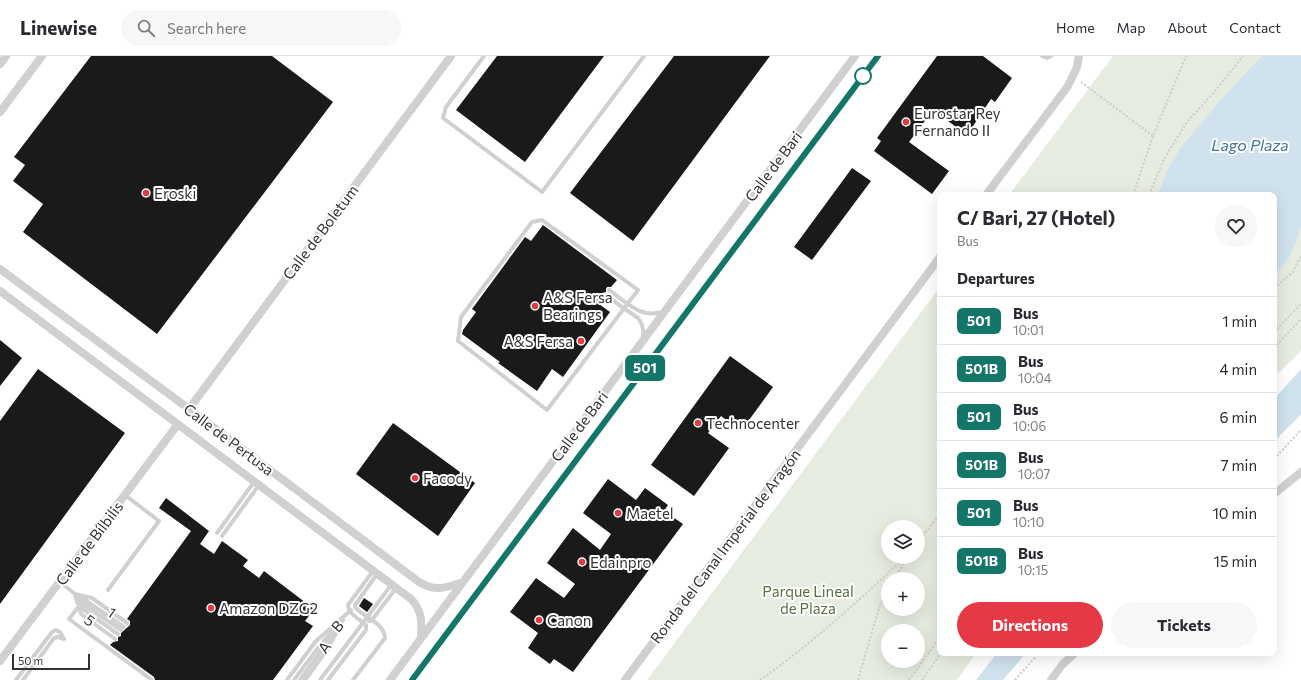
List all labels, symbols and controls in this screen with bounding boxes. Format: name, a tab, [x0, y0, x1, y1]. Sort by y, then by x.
search box	[121, 10, 401, 46]
text: Linewise	[20, 16, 97, 39]
icon: search	[135, 17, 157, 39]
text: Search here	[167, 19, 246, 37]
text: Home	[1056, 19, 1095, 36]
text: Map	[1117, 19, 1145, 36]
text: About	[1167, 19, 1207, 36]
text: Contact	[1229, 19, 1281, 36]
unlabelled marker	[854, 67, 872, 85]
place label: Eurostar Rey Fernando II	[914, 104, 1001, 139]
marker: Eurostar Rey Fernando II	[901, 117, 911, 127]
street label: Calle de Bari	[741, 127, 805, 205]
water label: Lago Plaza	[1211, 135, 1289, 154]
street label: Calle de Boletum	[279, 181, 361, 283]
place label: Eroski	[154, 184, 196, 202]
marker: Eroski	[141, 188, 151, 198]
button: heart	[1215, 205, 1257, 247]
text: C/ Bari, 27 (Hotel)	[957, 206, 1115, 229]
text: Bus	[957, 233, 979, 249]
text: Departures	[957, 269, 1035, 287]
place label: A&S Fersa Bearings	[543, 288, 613, 323]
marker: A&S Fersa Bearings	[530, 301, 540, 311]
text: Bus	[1013, 304, 1038, 322]
text: 501	[967, 312, 991, 329]
text: 1 min	[1222, 312, 1257, 330]
text: 10:01	[1013, 322, 1044, 338]
place label: A&S Fersa	[503, 332, 573, 350]
marker: A&S Fersa	[576, 336, 586, 346]
text: Bus	[1018, 352, 1044, 370]
line badge: 501	[622, 355, 668, 381]
text: 501	[633, 359, 657, 376]
text: 501B	[965, 360, 998, 377]
text: 4 min	[1220, 360, 1257, 378]
text: 10:04	[1018, 370, 1051, 386]
street label: Calle de Bari	[547, 387, 611, 465]
street label: Calle de Pertusa	[180, 399, 278, 479]
text: Bus	[1013, 400, 1038, 418]
text: 501	[967, 408, 991, 425]
text: 6 min	[1219, 408, 1257, 426]
place label: Technocenter	[706, 414, 800, 432]
marker: Technocenter	[693, 418, 703, 428]
text: 10:06	[1013, 418, 1046, 434]
street label: Ronda del Canal Imperial de Aragón	[646, 445, 804, 647]
text: Bus	[1018, 448, 1044, 466]
text: 501B	[965, 456, 998, 473]
text: 7 min	[1221, 456, 1257, 474]
text: 10:07	[1018, 466, 1050, 482]
place label: Facody	[423, 469, 472, 487]
marker: Facody	[410, 473, 420, 483]
text: Bus	[1013, 496, 1038, 514]
street label: Calle de Bílbilis	[52, 497, 127, 589]
place label: Maetel	[626, 504, 674, 522]
text: 501	[967, 504, 991, 521]
text: 10 min	[1212, 504, 1257, 522]
marker: Maetel	[613, 508, 623, 518]
text: 10:10	[1013, 514, 1044, 530]
map controls	[881, 520, 925, 668]
button: layers	[881, 520, 925, 564]
text: Bus	[1018, 544, 1044, 562]
text: 501B	[965, 552, 998, 569]
text: 15 min	[1214, 552, 1257, 570]
place label: Edainpro	[590, 553, 651, 571]
marker: Edainpro	[577, 557, 587, 567]
text: 10:15	[1018, 562, 1048, 578]
button: +	[881, 572, 925, 616]
park label: Parque Lineal de Plaza	[762, 582, 854, 617]
place label: Amazon DZG2	[219, 599, 318, 617]
button: Directions	[957, 602, 1103, 648]
button: Tickets	[1111, 602, 1257, 648]
street label: 1	[104, 603, 120, 621]
marker: Amazon DZG2	[206, 603, 216, 613]
street label: 5	[81, 610, 99, 630]
place label: Canon	[547, 611, 591, 629]
marker: Canon	[534, 615, 544, 625]
street label: B	[327, 616, 347, 635]
button: −	[881, 624, 925, 668]
street label: A	[314, 638, 334, 656]
scale bar	[12, 652, 90, 671]
text: 50 m	[18, 654, 43, 667]

